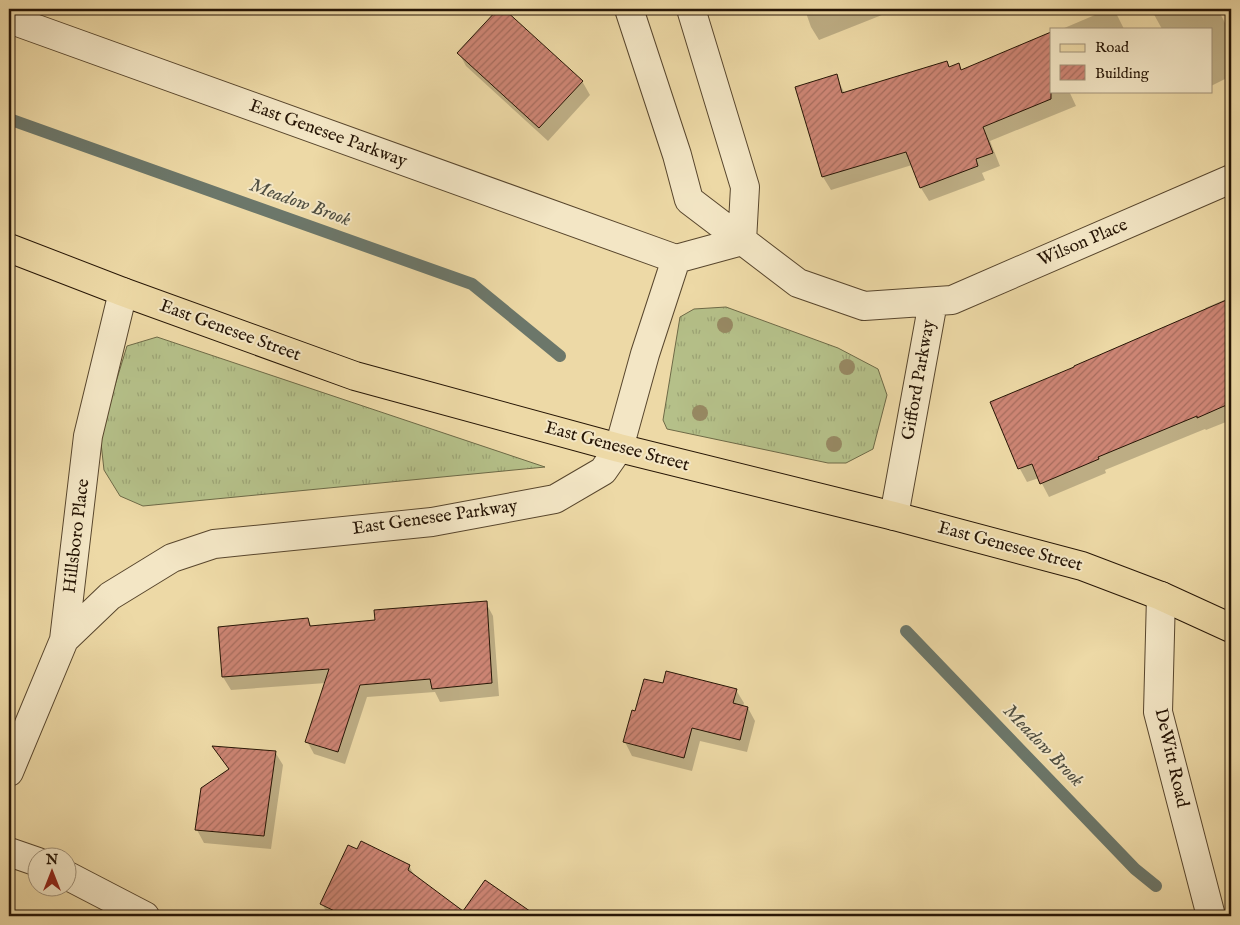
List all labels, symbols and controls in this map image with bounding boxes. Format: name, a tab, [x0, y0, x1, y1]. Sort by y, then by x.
legend	[1050, 28, 1212, 92]
text: Road	[1095, 38, 1130, 57]
text: Building	[1095, 64, 1150, 83]
street label: East Genesee Parkway	[246, 95, 410, 173]
water label: Meadow Brook	[246, 174, 354, 233]
street label: Wilson Place	[1035, 214, 1131, 272]
street label: East Genesee Street	[156, 295, 304, 367]
street label: Gifford Parkway	[897, 318, 941, 442]
street label: East Genesee Street	[542, 417, 692, 477]
street label: Hillsboro Place	[59, 477, 95, 595]
street label: East Genesee Parkway	[351, 495, 519, 541]
street label: East Genesee Street	[935, 517, 1085, 577]
water label: Meadow Brook	[998, 700, 1089, 793]
street label: DeWitt Road	[1148, 706, 1194, 810]
north arrow	[28, 848, 78, 898]
text: N	[45, 851, 58, 869]

